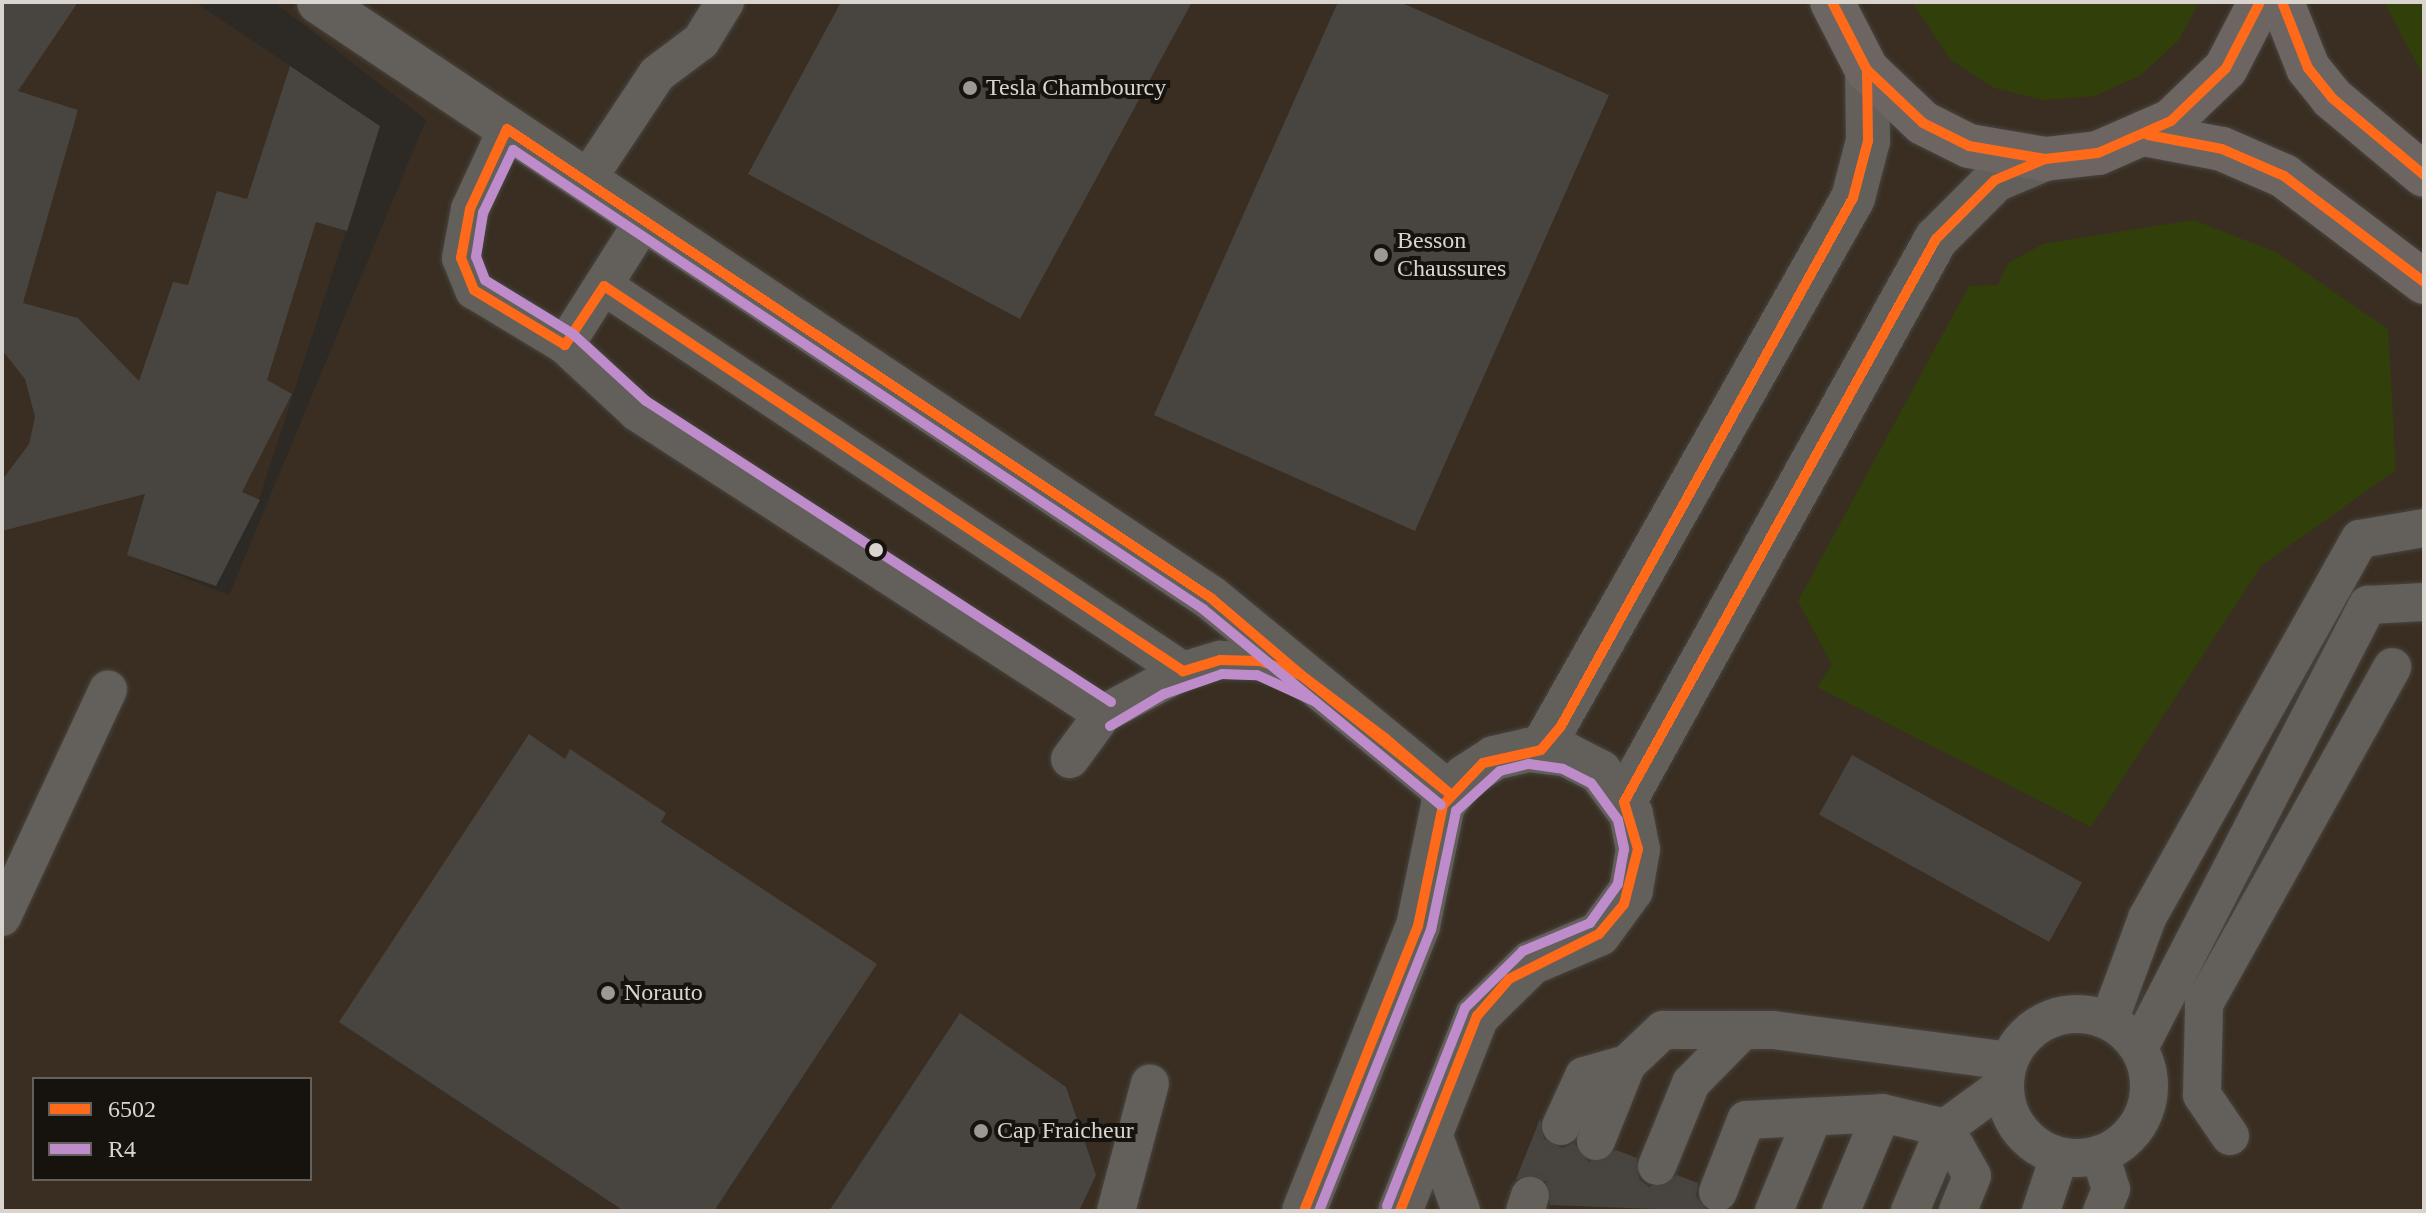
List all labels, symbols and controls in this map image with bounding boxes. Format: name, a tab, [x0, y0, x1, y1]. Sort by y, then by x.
place label: Tesla Chambourcy	[986, 74, 1166, 102]
marker: Tesla Chambourcy	[961, 79, 979, 97]
place label: Besson Chaussures	[1397, 227, 1506, 283]
marker: Besson Chaussures	[1372, 246, 1390, 264]
unlabelled marker	[868, 542, 884, 558]
place label: Norauto	[624, 979, 703, 1007]
marker: Norauto	[599, 984, 617, 1002]
legend	[32, 1077, 312, 1181]
text: 6502	[108, 1096, 156, 1122]
place label: Cap Fraicheur	[997, 1117, 1134, 1145]
marker: Cap Fraicheur	[972, 1122, 990, 1140]
text: R4	[108, 1136, 136, 1162]

